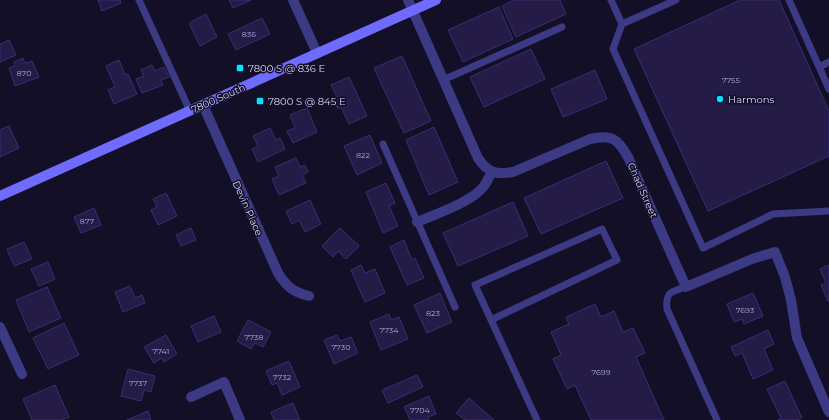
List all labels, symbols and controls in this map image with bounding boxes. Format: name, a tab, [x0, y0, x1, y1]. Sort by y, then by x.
house number: 836	[242, 29, 256, 39]
place label: 7800 S @ 836 E	[248, 62, 325, 75]
marker: 7800 S @ 836 E	[235, 63, 245, 73]
house number: 870	[17, 68, 31, 78]
house number: 7755	[722, 75, 741, 85]
street label: 7800 South	[189, 81, 247, 116]
place label: Harmons	[728, 93, 775, 106]
marker: Harmons	[715, 94, 725, 104]
place label: 7800 S @ 845 E	[268, 95, 346, 108]
marker: 7800 S @ 845 E	[255, 96, 265, 106]
house number: 822	[356, 150, 371, 160]
street label: Chad Street	[625, 160, 661, 220]
street label: Devin Place	[230, 179, 265, 238]
house number: 877	[80, 216, 95, 226]
house number: 7693	[736, 305, 755, 315]
house number: 823	[426, 308, 441, 318]
house number: 7734	[379, 325, 399, 335]
house number: 7738	[245, 332, 263, 342]
house number: 7730	[331, 342, 351, 352]
house number: 7741	[153, 346, 169, 356]
house number: 7699	[591, 367, 611, 377]
house number: 7732	[273, 372, 292, 382]
house number: 7737	[129, 378, 148, 388]
house number: 7704	[410, 405, 431, 415]

